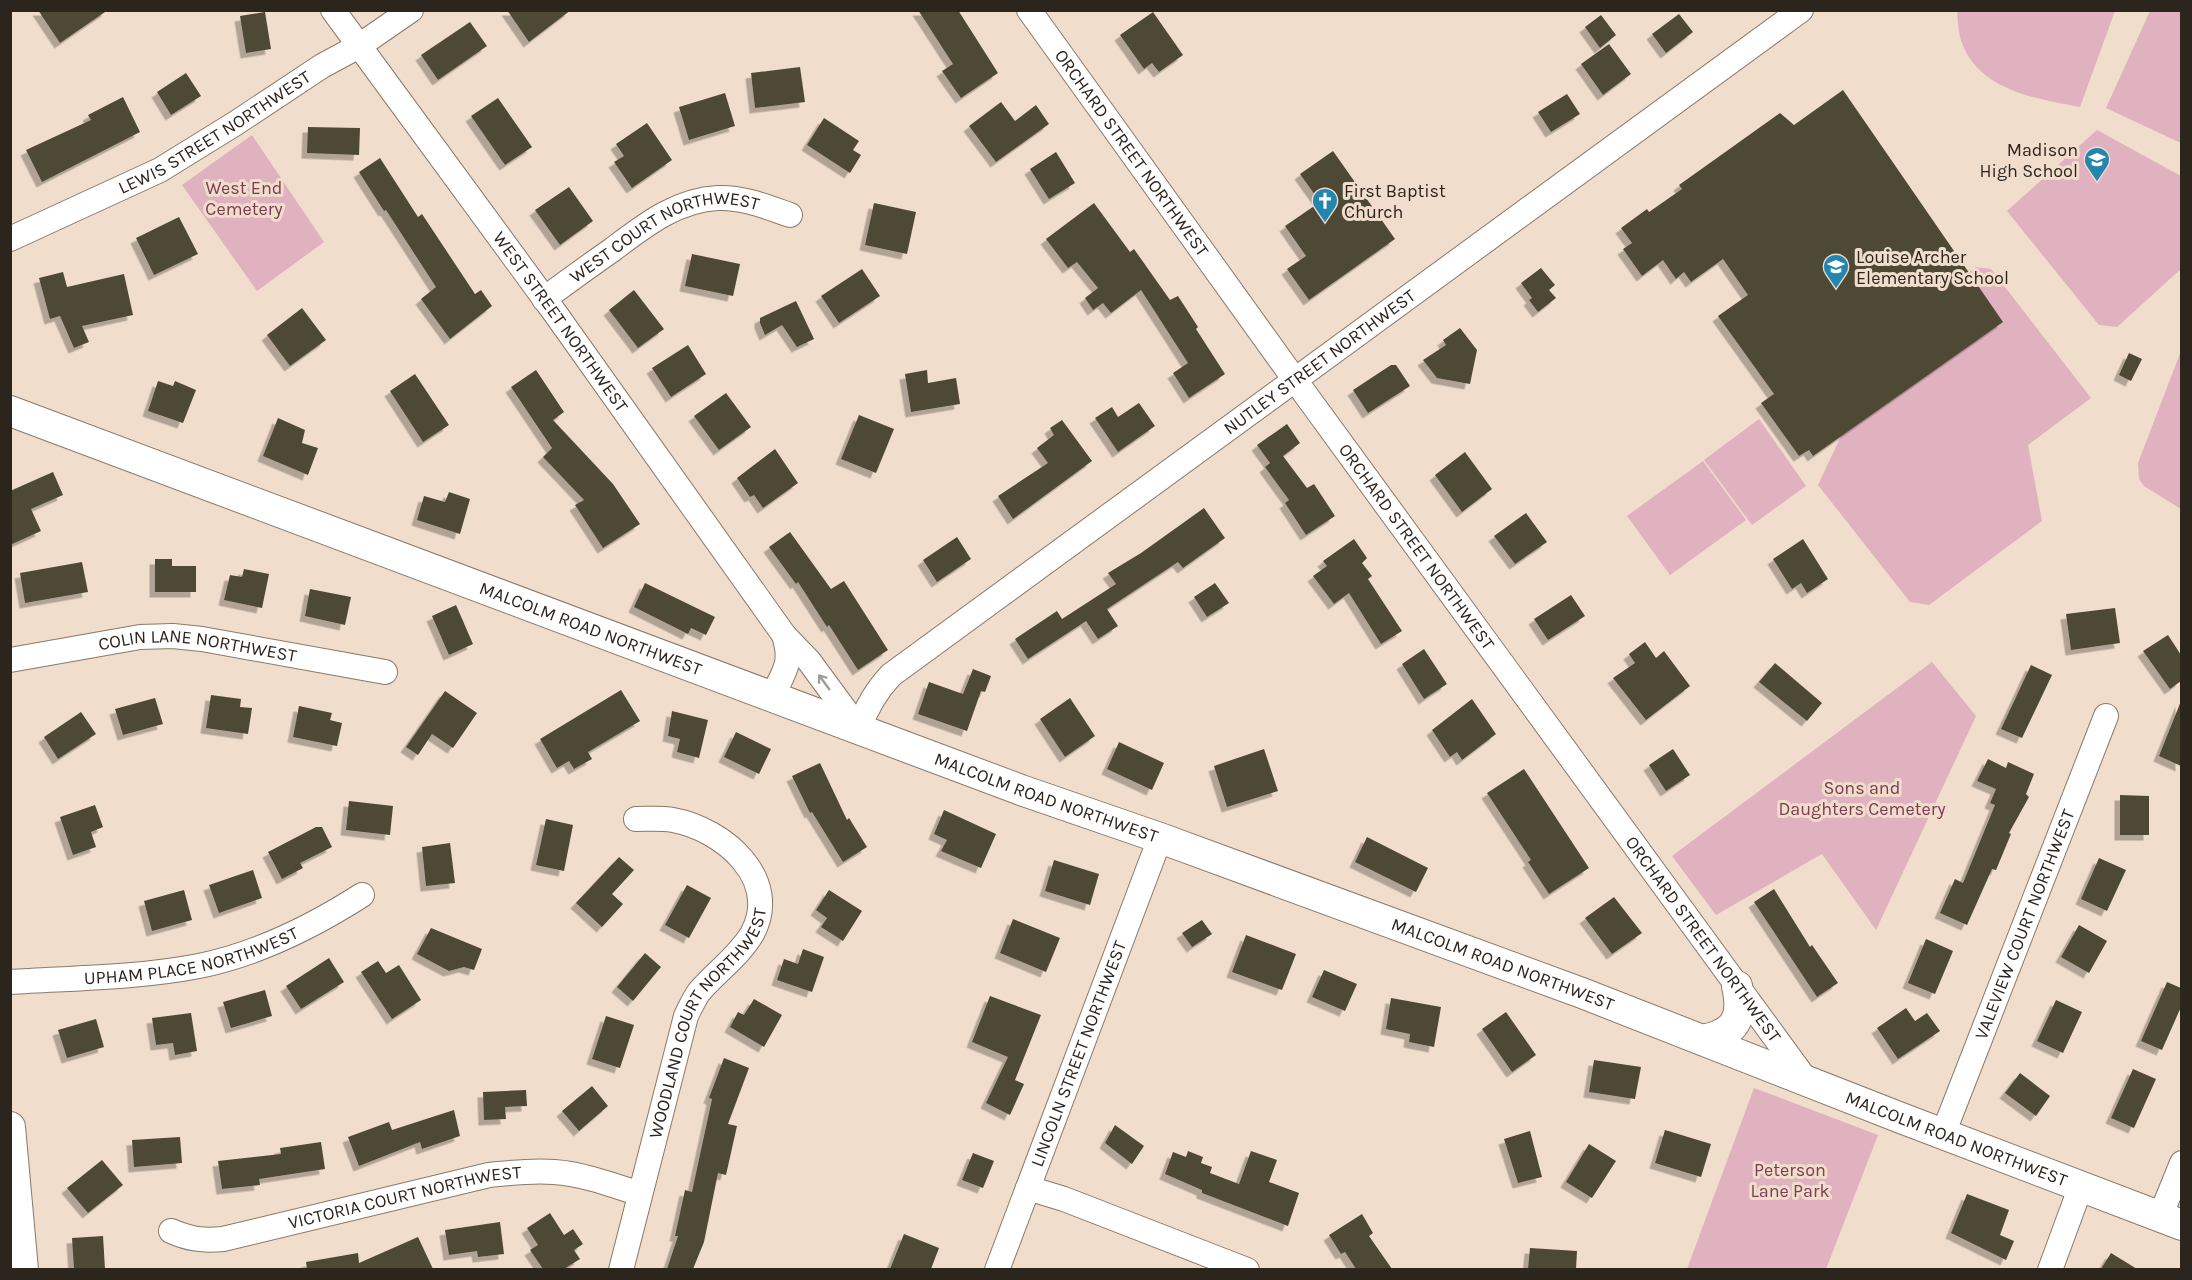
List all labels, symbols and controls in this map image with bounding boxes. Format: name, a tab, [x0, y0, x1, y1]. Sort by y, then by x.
street label: ORCHARD STREET NORTHWEST	[1050, 45, 1214, 261]
street label: LEWIS STREET NORTHWEST	[115, 66, 315, 199]
place label: Madison High School	[1980, 139, 2078, 182]
school or university icon: Madison High School	[2082, 145, 2112, 183]
park label: West End Cemetery	[205, 177, 283, 220]
place label: First Baptist Church	[1344, 180, 1446, 223]
church icon: First Baptist Church	[1310, 186, 1340, 224]
street label: WEST COURT NORTHWEST	[565, 187, 762, 288]
street label: WEST STREET NORTHWEST	[488, 227, 633, 416]
place label: Louise Archer Elementary School	[1856, 246, 2009, 289]
school or university icon: Louise Archer Elementary School	[1821, 252, 1851, 290]
street label: NUTLEY STREET NORTHWEST	[1219, 284, 1420, 439]
street label: ORCHARD STREET NORTHWEST	[1334, 439, 1499, 654]
street label: MALCOLM ROAD NORTHWEST	[476, 577, 705, 680]
street label: COLIN LANE NORTHWEST	[97, 625, 298, 667]
one-way arrow	[818, 674, 830, 690]
street label: MALCOLM ROAD NORTHWEST	[931, 748, 1161, 847]
park label: Sons and Daughters Cemetery	[1778, 777, 1946, 820]
street label: VALEVIEW COURT NORTHWEST	[1970, 806, 2080, 1043]
street label: ORCHARD STREET NORTHWEST	[1621, 832, 1786, 1047]
street label: WOODLAND COURT NORTHWEST	[644, 906, 771, 1141]
street label: MALCOLM ROAD NORTHWEST	[1388, 913, 1617, 1016]
street label: UPHAM PLACE NORTHWEST	[83, 922, 302, 989]
street label: LINCOLN STREET NORTHWEST	[1026, 938, 1131, 1170]
street label: MALCOLM ROAD NORTHWEST	[1842, 1086, 2070, 1191]
park label: Peterson Lane Park	[1750, 1159, 1830, 1202]
street label: VICTORIA COURT NORTHWEST	[286, 1161, 522, 1234]

